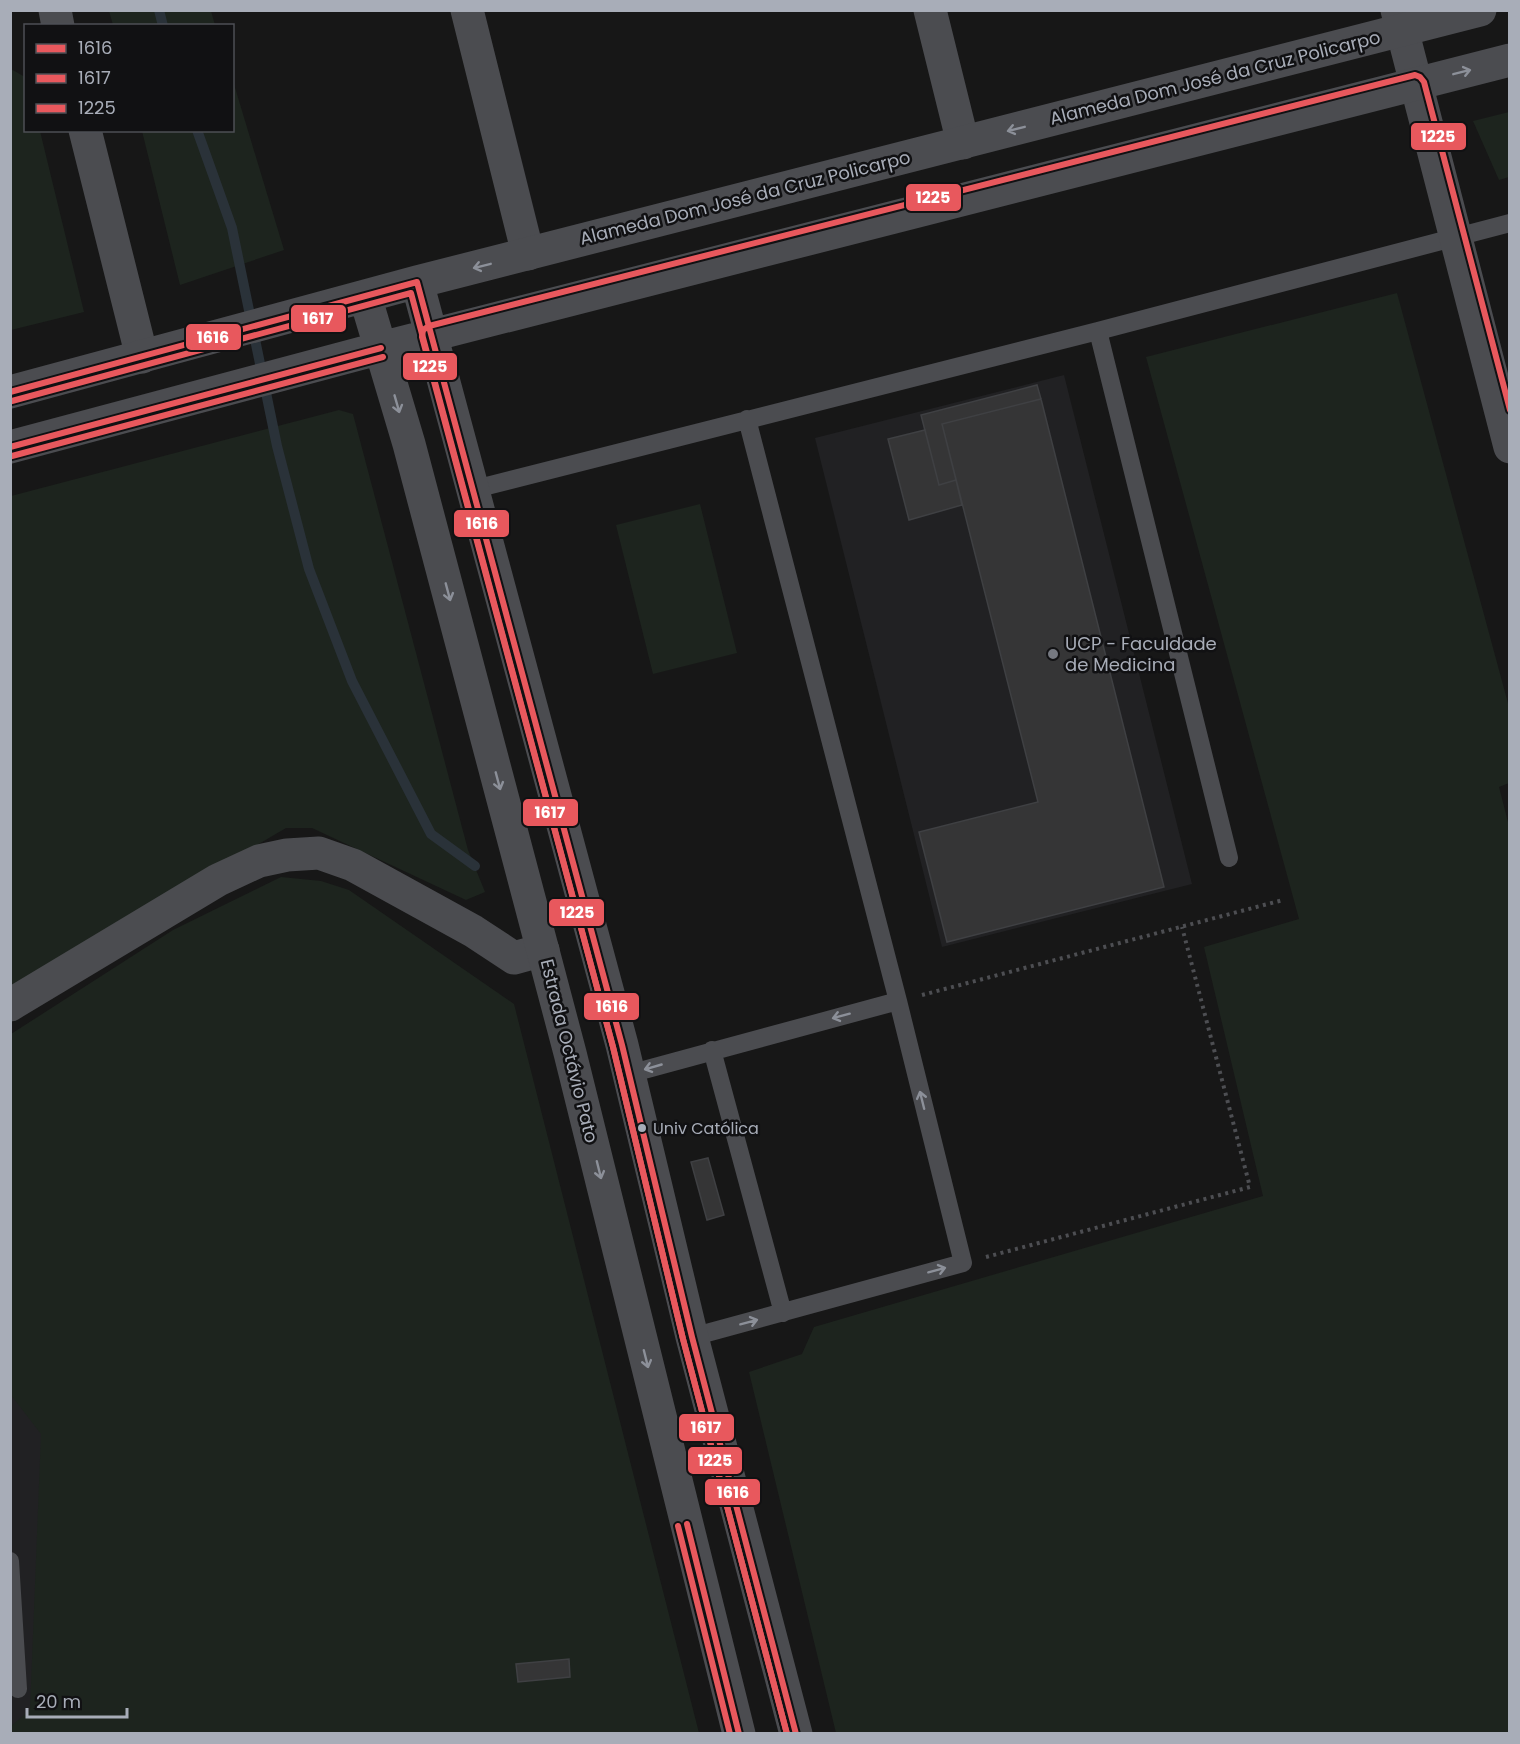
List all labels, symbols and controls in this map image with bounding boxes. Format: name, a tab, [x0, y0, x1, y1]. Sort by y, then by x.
legend	[24, 24, 234, 132]
street label: Alameda Dom José da Cruz Policarpo	[1047, 24, 1383, 131]
text: 1616	[78, 35, 112, 60]
text: 1617	[78, 65, 111, 90]
one-way arrow	[1452, 65, 1471, 77]
text: 1225	[78, 95, 116, 120]
line badge: 1225	[1410, 122, 1467, 151]
one-way arrow	[1007, 124, 1026, 135]
text: 1225	[1421, 125, 1455, 148]
street label: Alameda Dom José da Cruz Policarpo	[577, 144, 913, 251]
line badge: 1225	[905, 183, 962, 212]
text: 1225	[916, 186, 950, 209]
one-way arrow	[473, 260, 492, 272]
line badge: 1617	[290, 304, 347, 333]
text: 1617	[303, 307, 334, 330]
line badge: 1616	[185, 323, 242, 351]
text: 1616	[197, 326, 229, 349]
line badge: 1225	[402, 352, 458, 381]
text: 1225	[413, 355, 447, 378]
one-way arrow	[392, 394, 403, 413]
line badge: 1616	[453, 509, 510, 538]
text: 1616	[466, 512, 498, 535]
one-way arrow	[443, 583, 454, 602]
place label: UCP - Faculdade de Medicina	[1065, 631, 1217, 677]
marker: UCP - Faculdade de Medicina	[1046, 647, 1060, 661]
one-way arrow	[493, 771, 504, 790]
line badge: 1617	[522, 798, 579, 827]
text: 1617	[535, 801, 566, 824]
line badge: 1225	[548, 898, 605, 927]
text: 1225	[560, 901, 594, 924]
street label: Estrada Octávio Pato	[535, 956, 604, 1145]
line badge: 1616	[583, 992, 640, 1021]
text: 1616	[596, 995, 628, 1018]
one-way arrow	[832, 1011, 851, 1022]
one-way arrow	[644, 1062, 663, 1073]
one-way arrow	[916, 1091, 928, 1110]
place label: Univ Católica	[653, 1117, 759, 1140]
marker: Univ Católica	[636, 1122, 648, 1134]
one-way arrow	[594, 1160, 606, 1179]
one-way arrow	[927, 1264, 946, 1276]
one-way arrow	[739, 1316, 758, 1327]
one-way arrow	[641, 1349, 653, 1368]
line badge: 1617	[678, 1413, 735, 1442]
text: 1617	[691, 1416, 722, 1439]
line badge: 1225	[687, 1446, 743, 1475]
text: 1225	[698, 1449, 732, 1472]
line badge: 1616	[704, 1478, 761, 1506]
text: 1616	[717, 1481, 749, 1504]
scale bar	[27, 1681, 128, 1719]
text: 20 m	[36, 1689, 81, 1714]

